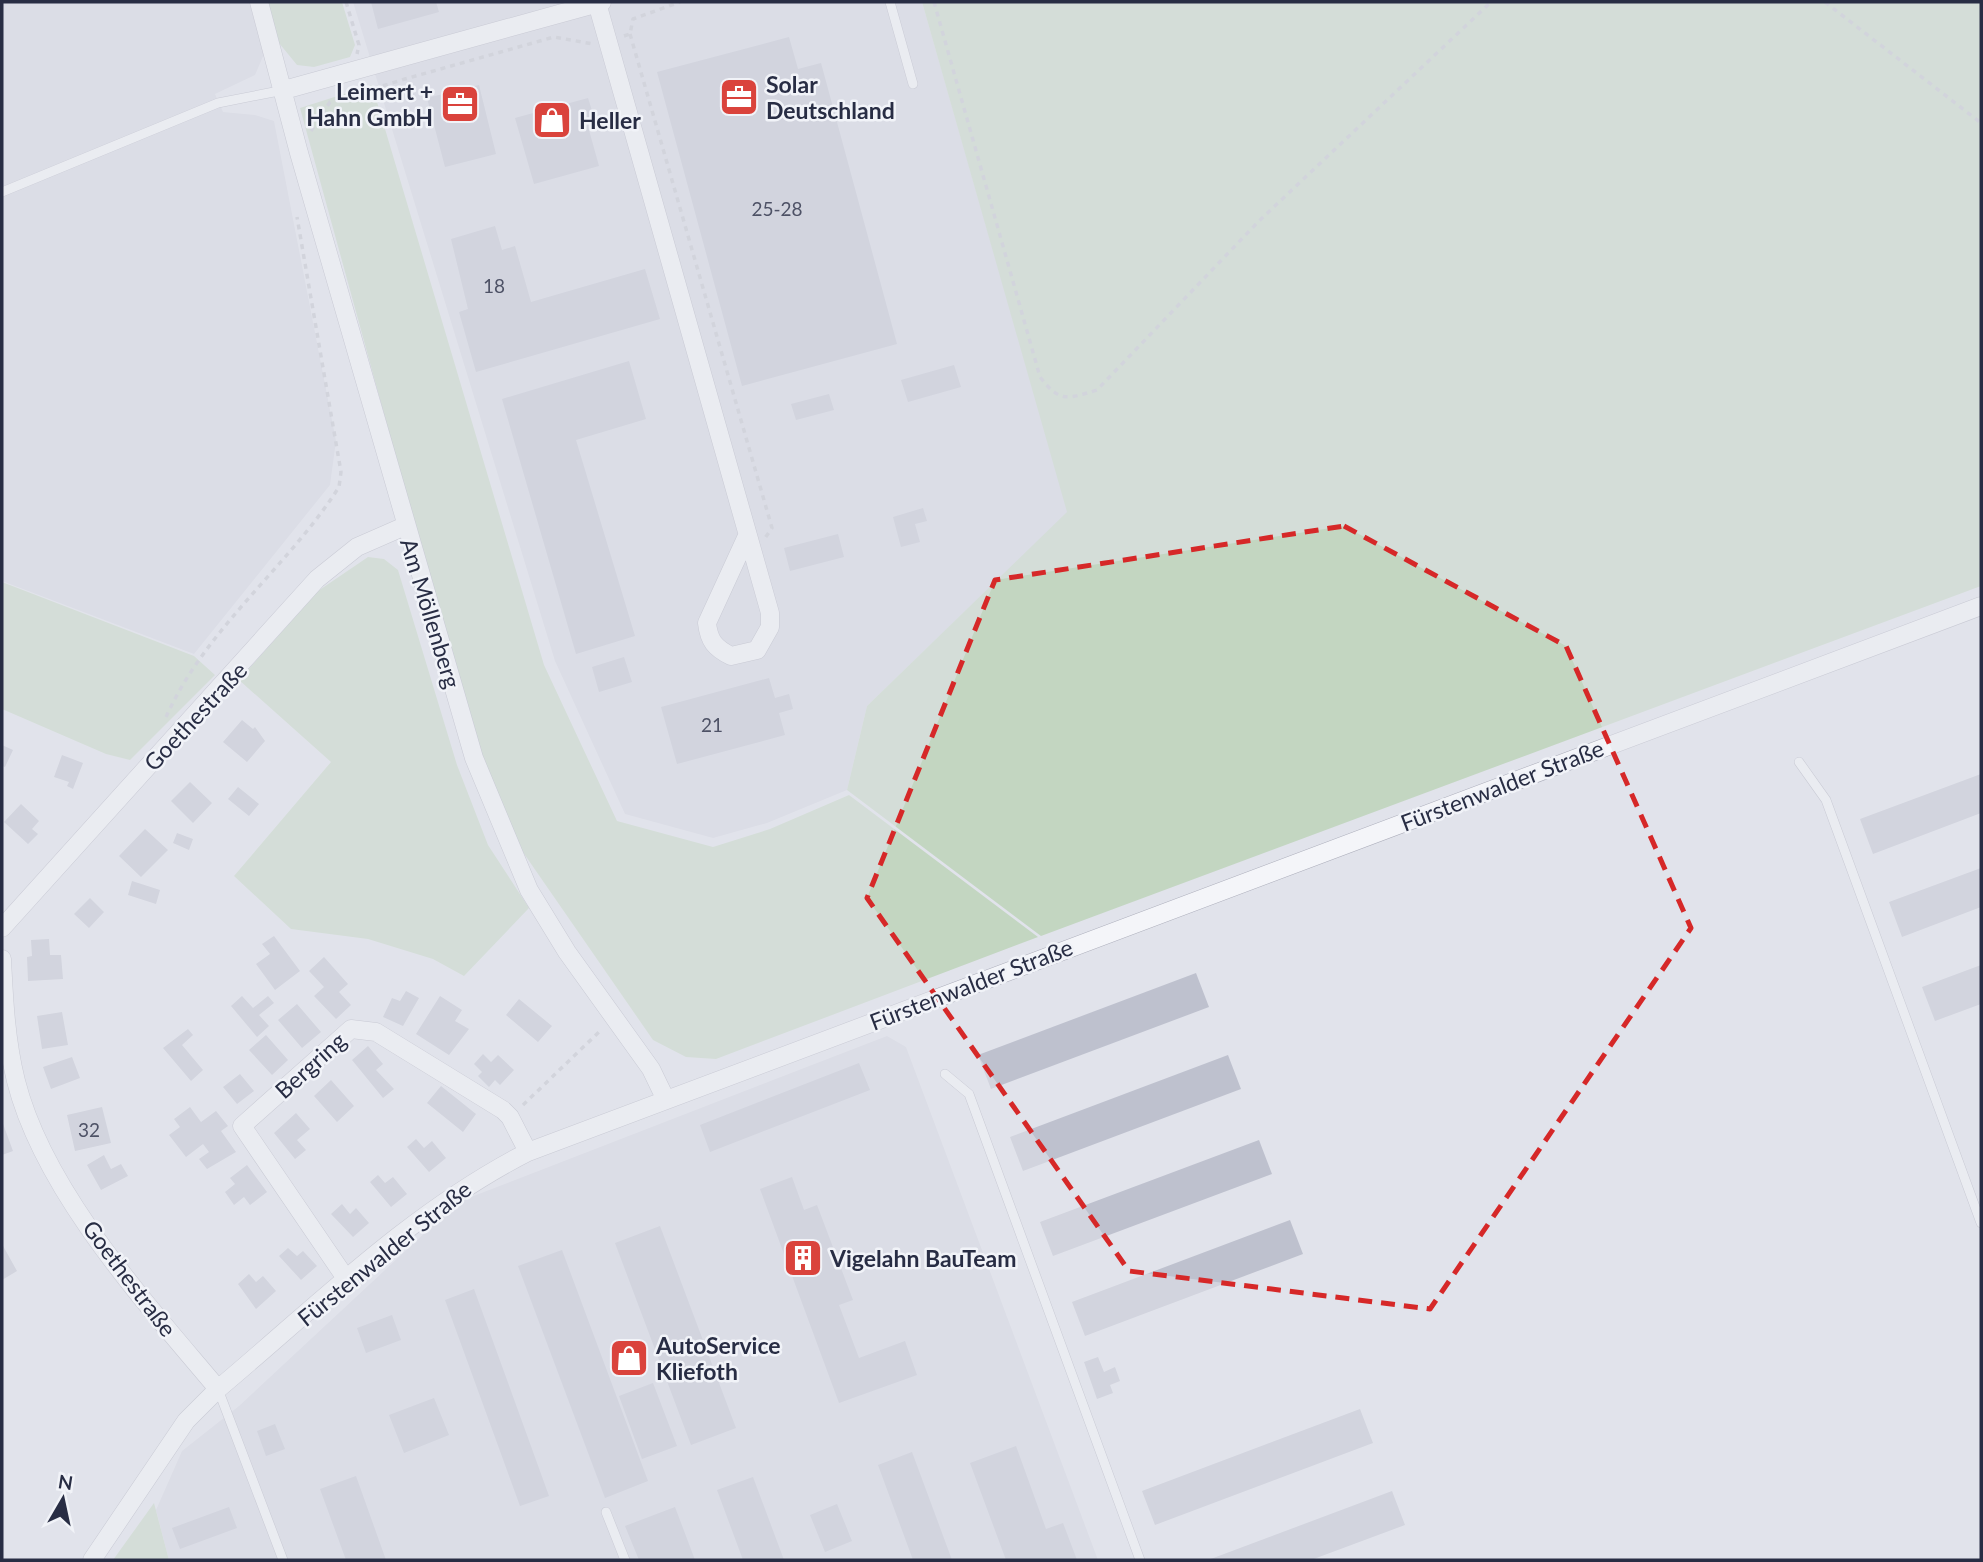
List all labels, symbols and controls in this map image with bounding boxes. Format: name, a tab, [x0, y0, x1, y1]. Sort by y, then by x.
place label: Solar Deutschland	[766, 70, 895, 124]
office icon: Solar Deutschland	[718, 76, 760, 118]
place label: Leimert + Hahn GmbH	[306, 77, 433, 131]
office icon: Leimert + Hahn GmbH	[439, 83, 481, 125]
shop icon: Heller	[531, 99, 573, 141]
place label: Heller	[579, 106, 641, 134]
house number: 25-28	[751, 197, 803, 220]
house number: 18	[483, 274, 505, 297]
street label: Am Möllenberg	[395, 535, 467, 691]
street label: Goethestraße	[138, 656, 252, 776]
house number: 21	[701, 713, 723, 736]
street label: Fürstenwalder Straße	[1397, 733, 1607, 837]
street label: Fürstenwalder Straße	[866, 932, 1076, 1036]
street label: Bergring	[269, 1026, 351, 1104]
house number: 32	[78, 1118, 100, 1141]
street label: Fürstenwalder Straße	[292, 1174, 476, 1332]
street label: Goethestraße	[77, 1214, 183, 1342]
building icon: Vigelahn BauTeam	[782, 1237, 824, 1279]
place label: Vigelahn BauTeam	[829, 1244, 1017, 1272]
place label: AutoService Kliefoth	[655, 1331, 781, 1385]
shop icon: AutoService Kliefoth	[608, 1337, 650, 1379]
north arrow	[28, 1464, 98, 1534]
text: N	[57, 1469, 75, 1494]

